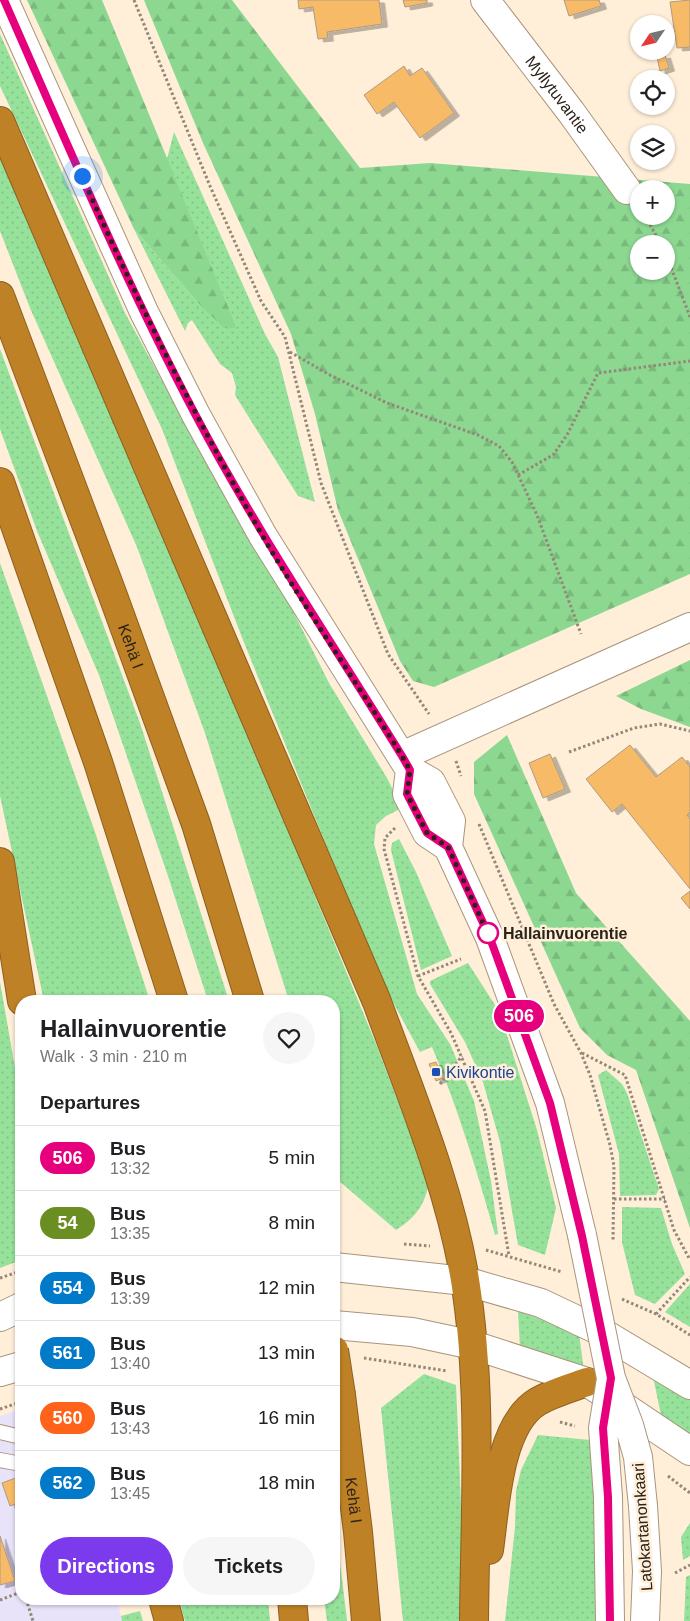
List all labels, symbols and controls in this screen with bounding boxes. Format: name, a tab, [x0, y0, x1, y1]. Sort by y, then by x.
north arrow	[630, 15, 675, 60]
map controls	[630, 15, 675, 280]
street label: Myllytuvantie	[522, 53, 592, 137]
button: locate	[630, 70, 675, 115]
button: layers	[630, 125, 675, 170]
your location	[70, 164, 95, 189]
button: +	[630, 180, 675, 225]
button: −	[630, 235, 675, 280]
street label: Kehä I	[115, 622, 147, 671]
marker: Hallainvuorentie	[477, 922, 499, 944]
place label: Hallainvuorentie	[503, 925, 628, 942]
line badge: 506	[490, 1000, 548, 1032]
text: 506	[504, 1006, 534, 1026]
button: heart	[263, 1012, 315, 1064]
text: Hallainvuorentie	[40, 1015, 227, 1042]
text: Walk · 3 min · 210 m	[40, 1048, 187, 1065]
place label: Kivikontie	[446, 1064, 515, 1081]
marker: Kivikontie	[430, 1066, 442, 1078]
text: Departures	[40, 1092, 140, 1113]
text: Bus	[110, 1138, 146, 1159]
text: 5 min	[269, 1147, 315, 1168]
text: 506	[52, 1148, 83, 1168]
text: 13:32	[110, 1160, 150, 1177]
text: Bus	[110, 1203, 146, 1224]
text: 8 min	[269, 1212, 315, 1233]
text: 54	[57, 1213, 78, 1233]
text: 13:35	[110, 1225, 150, 1242]
text: Bus	[110, 1268, 146, 1289]
text: 12 min	[258, 1277, 315, 1298]
text: 554	[52, 1278, 83, 1298]
text: 13:39	[110, 1290, 150, 1307]
text: Bus	[110, 1333, 146, 1354]
text: 13 min	[258, 1342, 315, 1363]
text: 561	[52, 1343, 83, 1363]
text: 13:40	[110, 1355, 150, 1372]
text: Bus	[110, 1398, 146, 1419]
text: 16 min	[258, 1407, 315, 1428]
text: 560	[52, 1408, 83, 1428]
text: 13:43	[110, 1420, 150, 1437]
street label: Latokartanonkaari	[630, 1462, 655, 1591]
text: Bus	[110, 1463, 146, 1484]
text: 18 min	[258, 1472, 315, 1493]
text: 562	[52, 1473, 83, 1493]
street label: Kehä I	[342, 1476, 365, 1524]
text: 13:45	[110, 1485, 150, 1502]
button: Directions	[40, 1537, 173, 1595]
button: Tickets	[183, 1537, 315, 1595]

